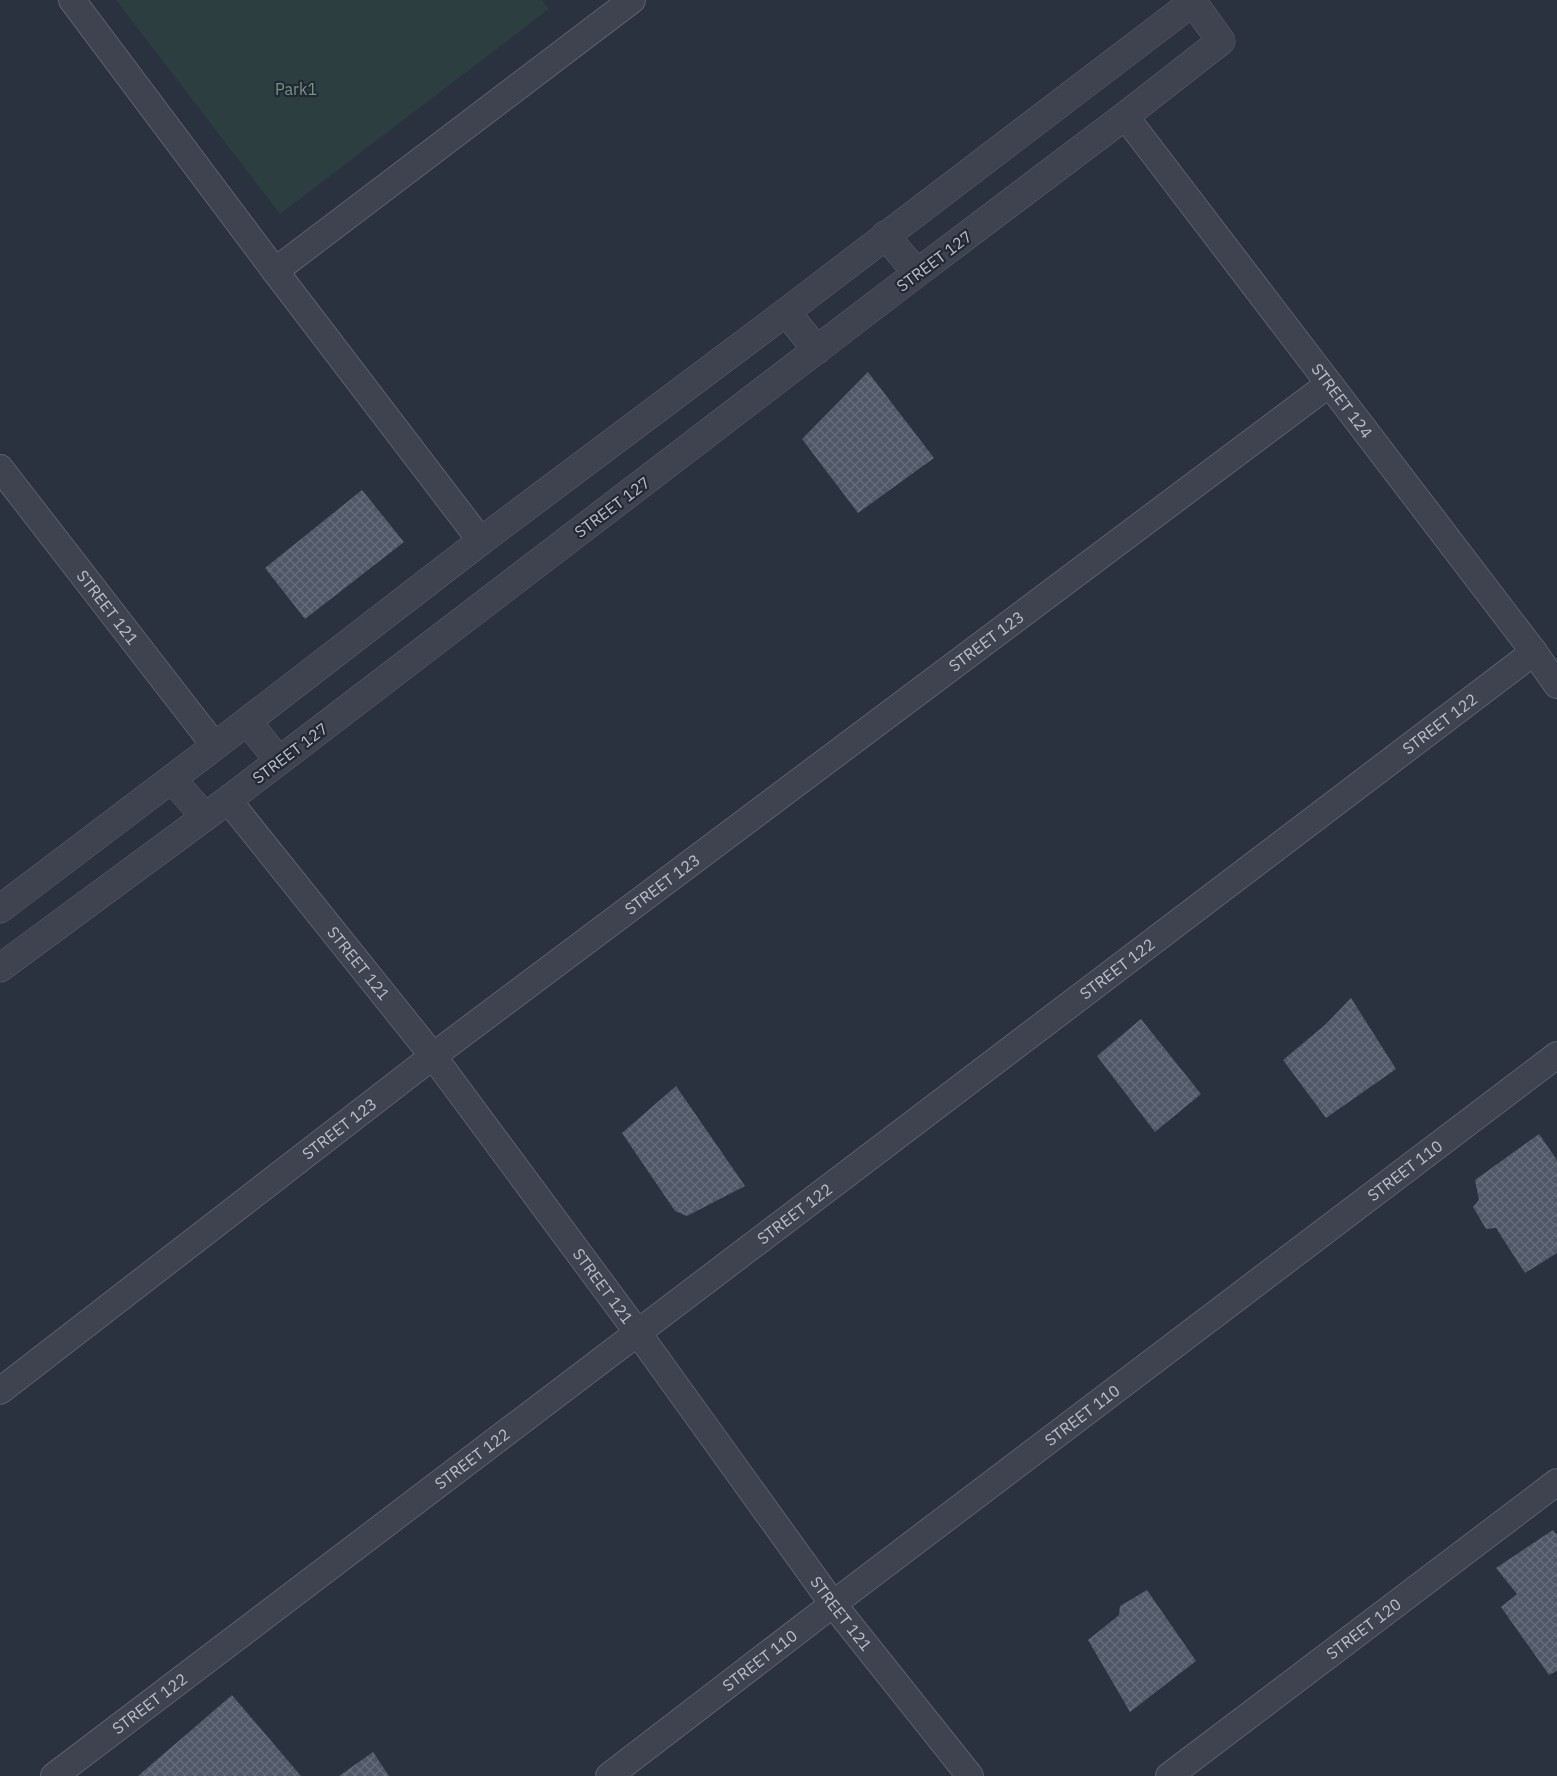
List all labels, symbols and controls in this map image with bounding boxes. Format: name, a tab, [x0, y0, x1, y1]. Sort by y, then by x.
park label: Park1	[275, 79, 317, 99]
street label: STREET 127	[892, 226, 976, 296]
street label: STREET 124	[1307, 359, 1377, 442]
street label: STREET 127	[570, 472, 654, 542]
street label: STREET 121	[73, 566, 143, 649]
street label: STREET 123	[945, 606, 1028, 676]
street label: STREET 122	[1398, 689, 1481, 758]
street label: STREET 127	[248, 718, 332, 788]
street label: STREET 123	[621, 849, 704, 919]
street label: STREET 121	[323, 922, 394, 1004]
street label: STREET 122	[1076, 934, 1159, 1003]
street label: STREET 123	[298, 1093, 381, 1164]
street label: STREET 110	[1363, 1136, 1446, 1205]
street label: STREET 122	[753, 1179, 836, 1248]
street label: STREET 121	[569, 1244, 638, 1328]
street label: STREET 110	[1041, 1380, 1124, 1450]
street label: STREET 122	[431, 1424, 514, 1493]
street label: STREET 121	[806, 1572, 876, 1655]
street label: STREET 120	[1322, 1594, 1405, 1663]
street label: STREET 110	[718, 1625, 801, 1695]
street label: STREET 122	[108, 1669, 191, 1738]

